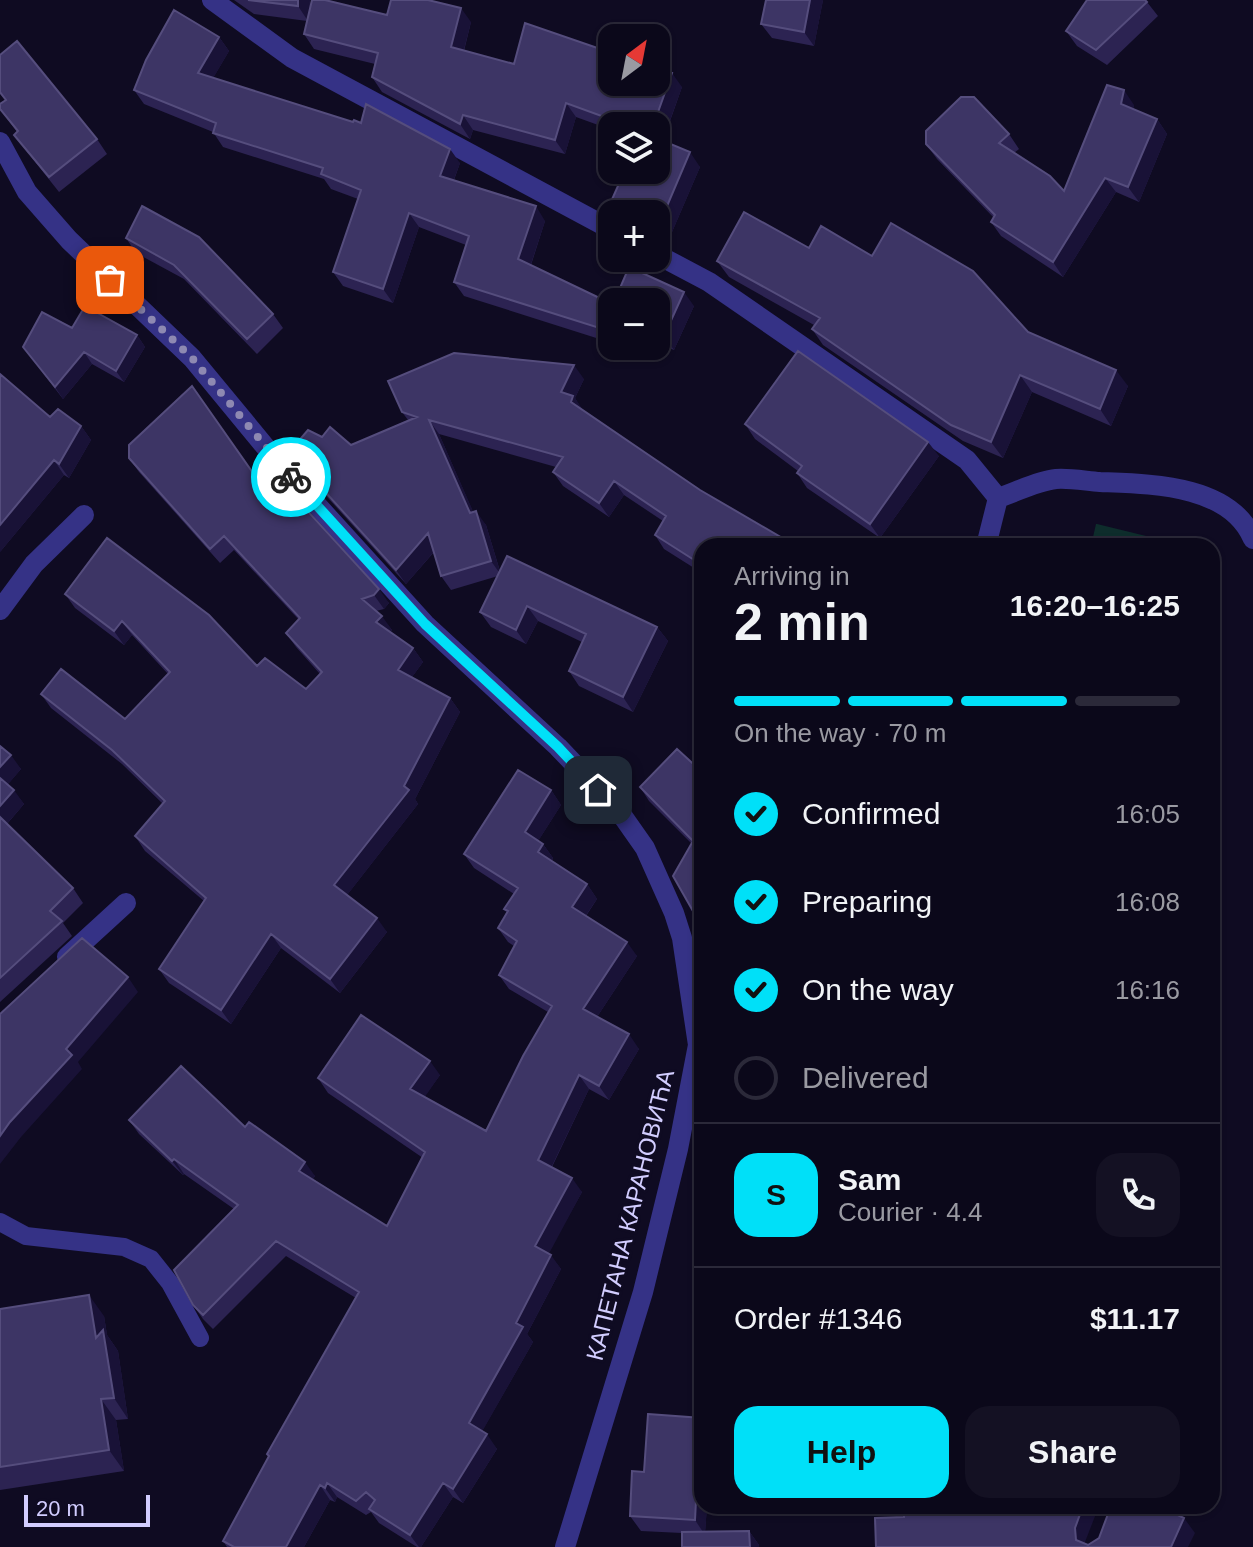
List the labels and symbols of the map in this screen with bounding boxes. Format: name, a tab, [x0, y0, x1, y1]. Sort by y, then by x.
north arrow	[598, 24, 670, 96]
pin	[76, 246, 144, 314]
courier	[251, 437, 331, 517]
pin	[564, 756, 632, 824]
street label: КАПЕТАНА КАРАНОВИЋА	[581, 1067, 679, 1363]
scale bar	[24, 1491, 150, 1527]

